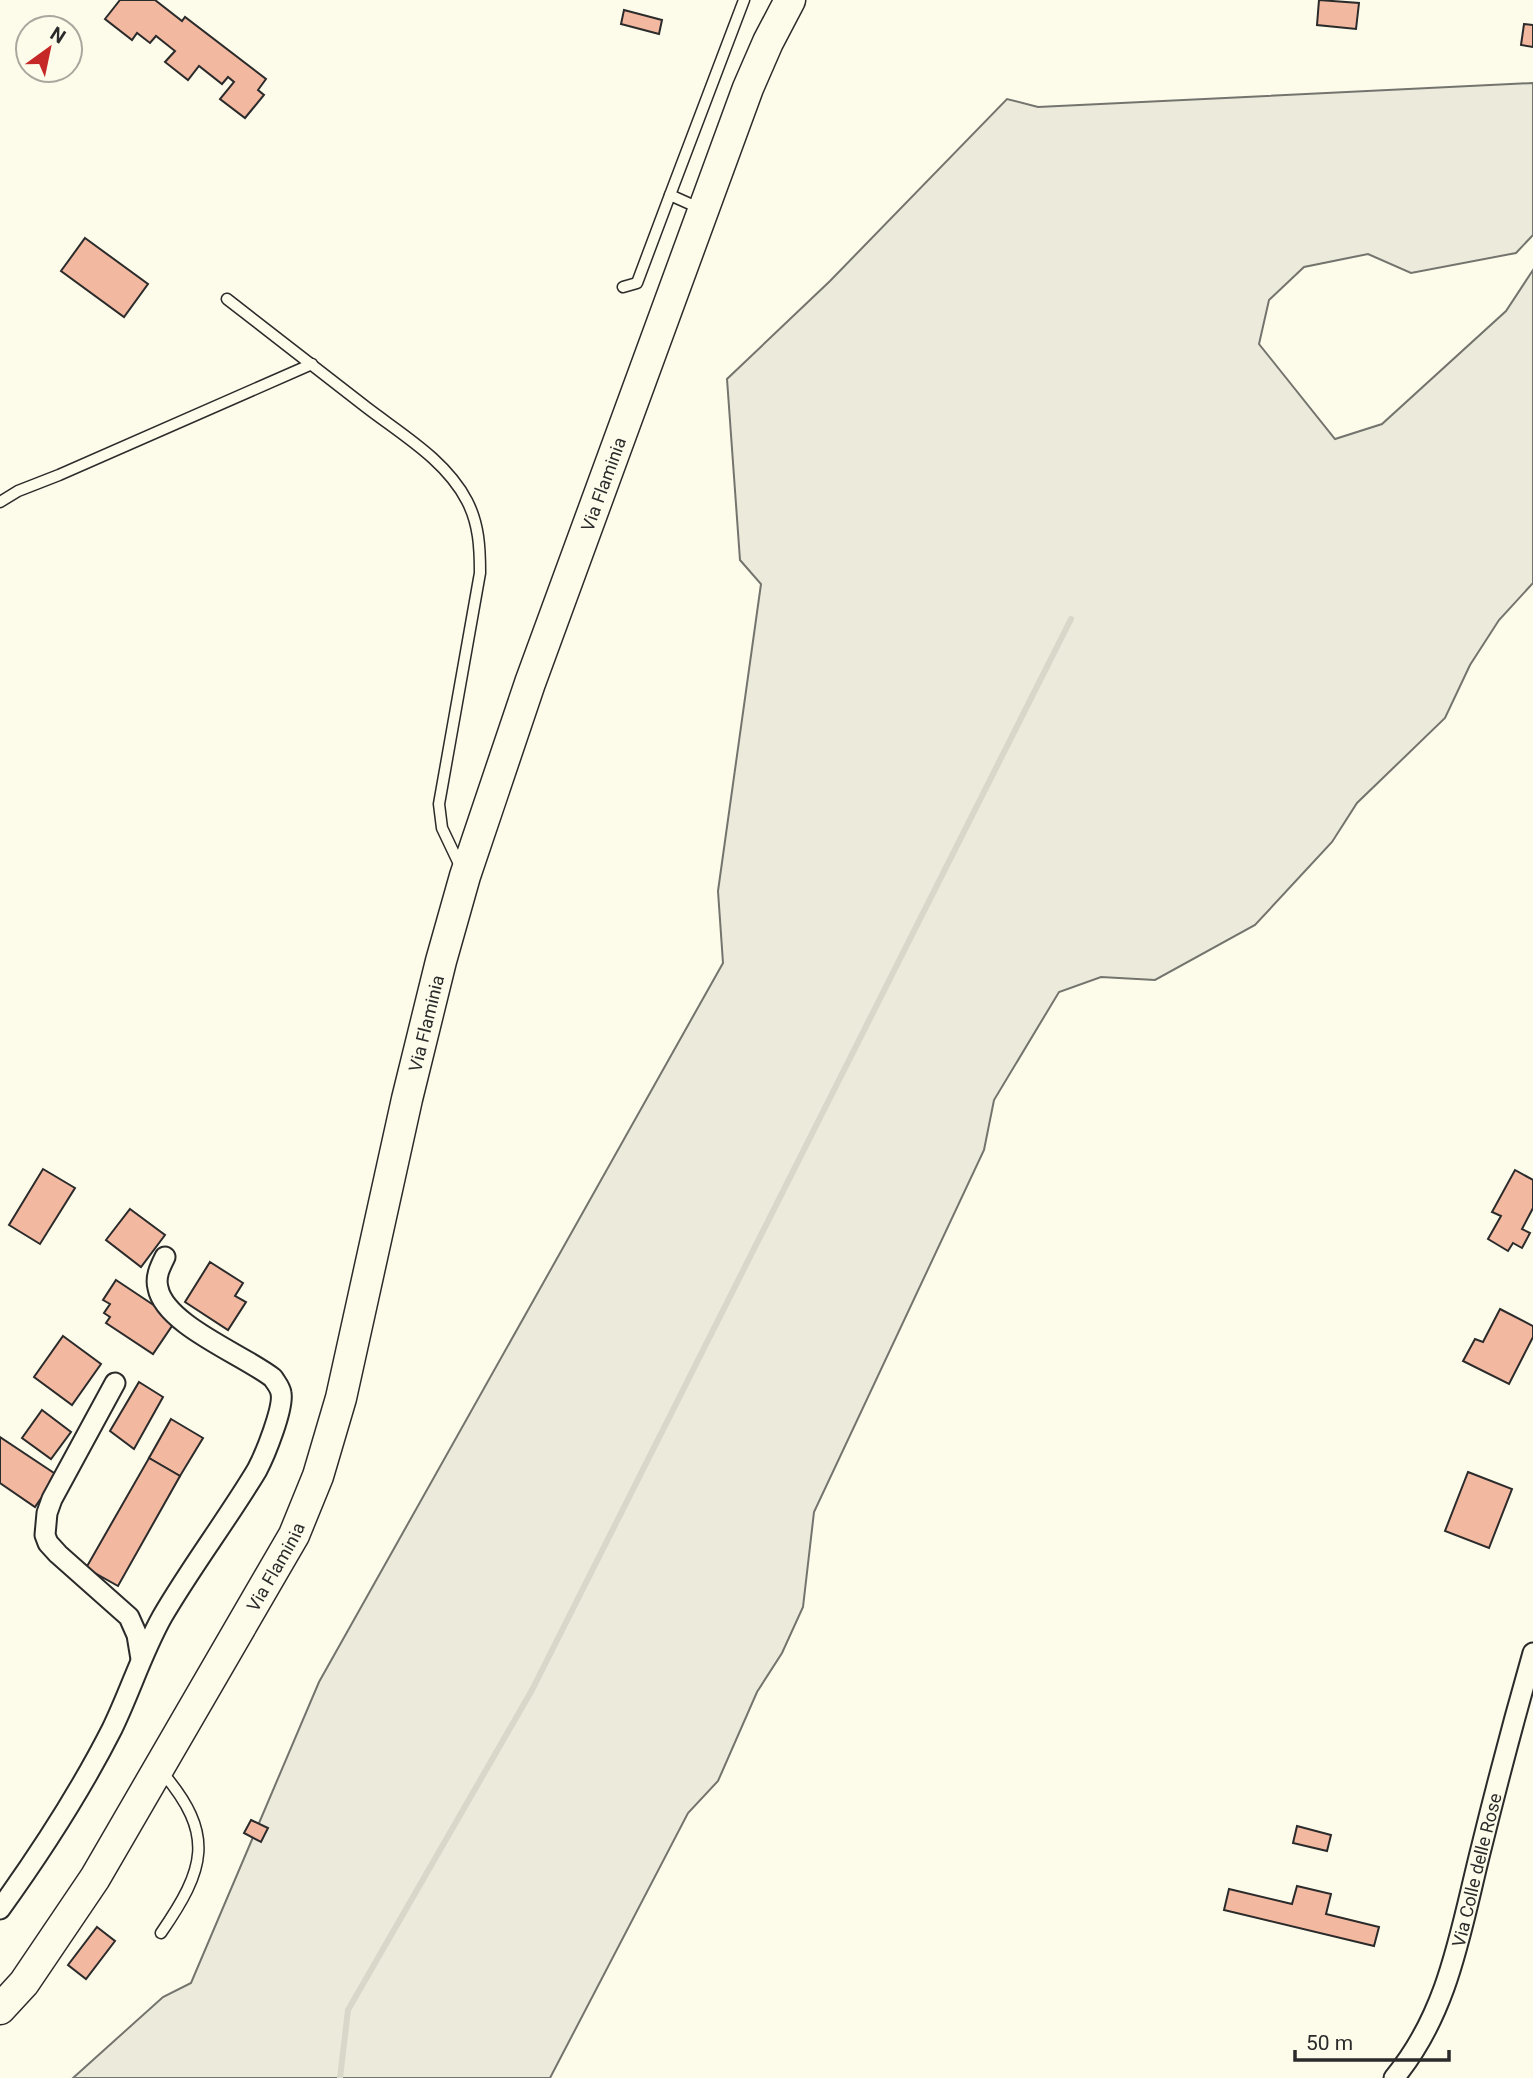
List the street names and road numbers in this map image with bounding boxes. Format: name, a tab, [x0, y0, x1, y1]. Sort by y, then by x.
street label: Via Flaminia	[576, 434, 630, 534]
street label: Via Flaminia	[404, 973, 448, 1074]
street label: Via Flaminia	[242, 1519, 308, 1615]
street label: Via Colle delle Rose	[1447, 1791, 1505, 1949]

